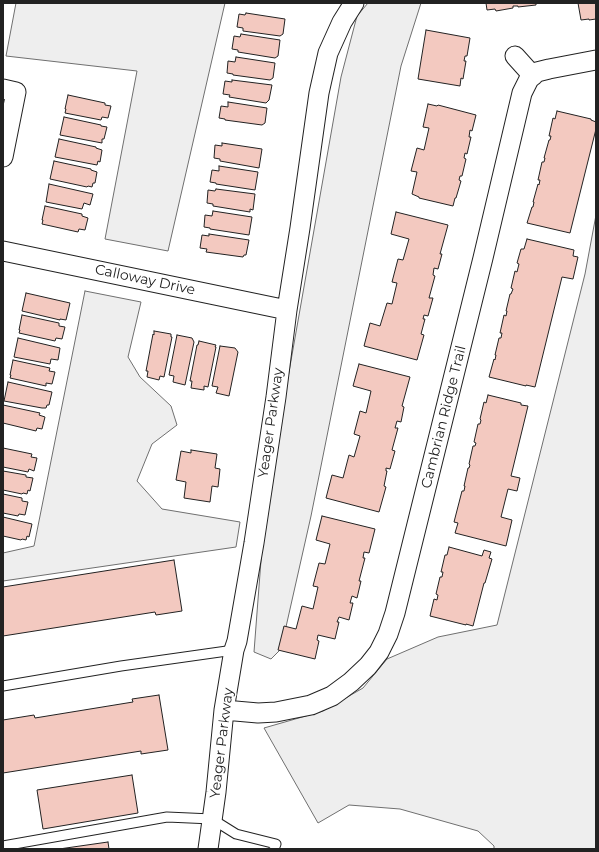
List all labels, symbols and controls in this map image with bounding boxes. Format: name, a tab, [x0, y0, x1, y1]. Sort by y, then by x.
street label: Calloway Drive	[93, 261, 197, 299]
street label: Cambrian Ridge Trail	[418, 344, 470, 490]
street label: Yeager Parkway	[255, 367, 287, 479]
street label: Yeager Parkway	[207, 687, 237, 799]

